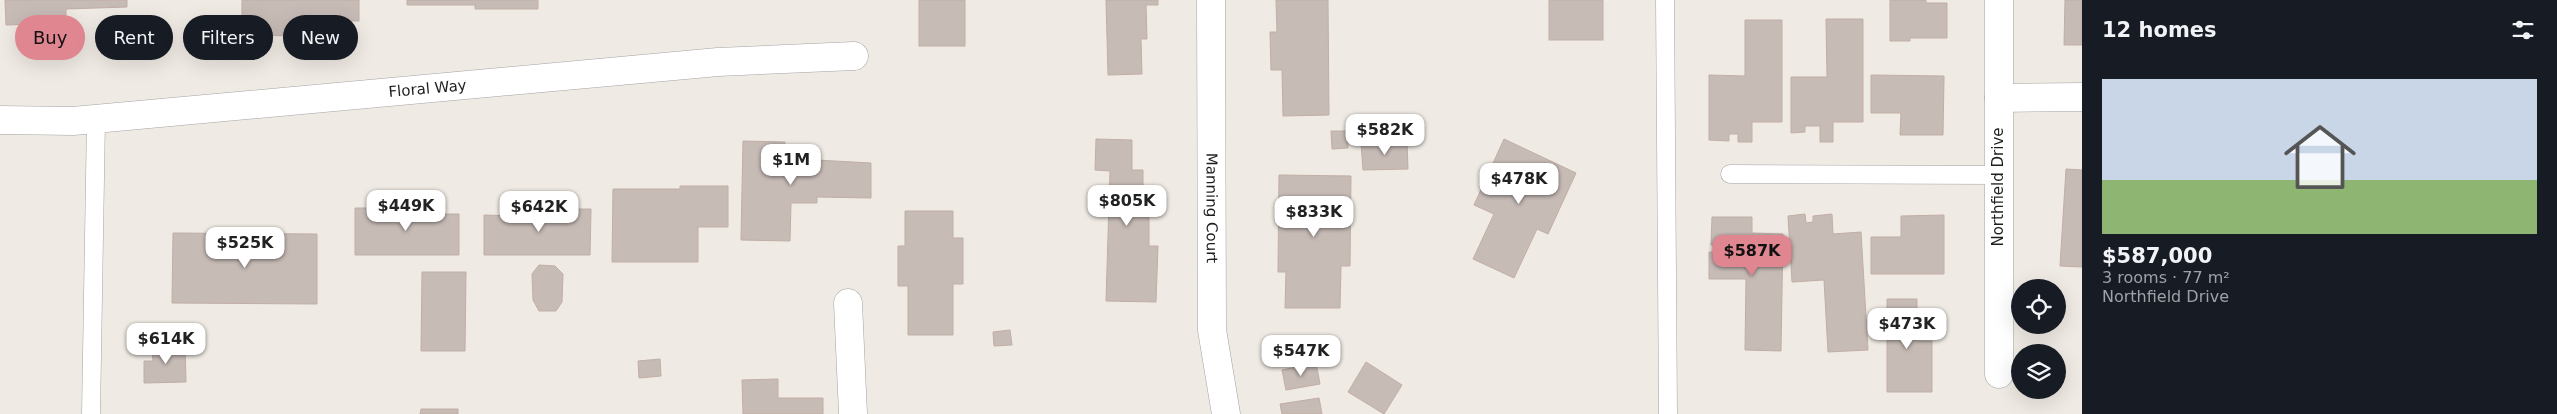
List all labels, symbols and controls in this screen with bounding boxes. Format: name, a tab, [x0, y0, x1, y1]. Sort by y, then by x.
chip: Buy	[15, 15, 85, 60]
chip: Rent	[95, 15, 173, 60]
chip: Filters	[183, 15, 273, 60]
chip: New	[283, 15, 358, 60]
icon: filters	[2509, 16, 2537, 44]
text: 12 homes	[2102, 18, 2217, 42]
street label: Floral Way	[388, 76, 467, 101]
icon: home	[2275, 112, 2365, 202]
pin: $582K	[1350, 114, 1420, 156]
text: $582K	[1357, 120, 1413, 139]
street label: Northfield Drive	[1989, 127, 2007, 247]
pin: $1M	[767, 144, 815, 186]
text: $1M	[772, 150, 810, 169]
street label: Manning Court	[1202, 153, 1221, 263]
pin: $478K	[1484, 162, 1554, 205]
text: $478K	[1491, 169, 1547, 188]
pin: $805K	[1092, 184, 1162, 227]
pin: $449K	[371, 190, 441, 232]
pin: $642K	[504, 190, 574, 233]
text: $805K	[1099, 191, 1155, 210]
text: $449K	[378, 196, 434, 215]
pin: $833K	[1279, 196, 1349, 238]
text: $642K	[511, 197, 567, 216]
text: $833K	[1286, 202, 1342, 221]
pin: $525K	[210, 226, 280, 269]
text: $525K	[217, 233, 273, 252]
pin: $587K	[1717, 234, 1787, 277]
text: $587K	[1724, 241, 1780, 260]
text: $587,000	[2102, 244, 2212, 268]
text: 3 rooms · 77 m²	[2102, 268, 2230, 287]
map controls	[2011, 279, 2066, 399]
button: locate	[2011, 279, 2066, 334]
text: Northfield Drive	[2102, 287, 2229, 306]
pin: $473K	[1872, 308, 1942, 350]
text: $473K	[1879, 314, 1935, 333]
pin: $614K	[131, 322, 201, 365]
text: $614K	[138, 329, 194, 348]
pin: $547K	[1266, 334, 1336, 377]
text: $547K	[1273, 341, 1329, 360]
button: layers	[2011, 344, 2066, 399]

